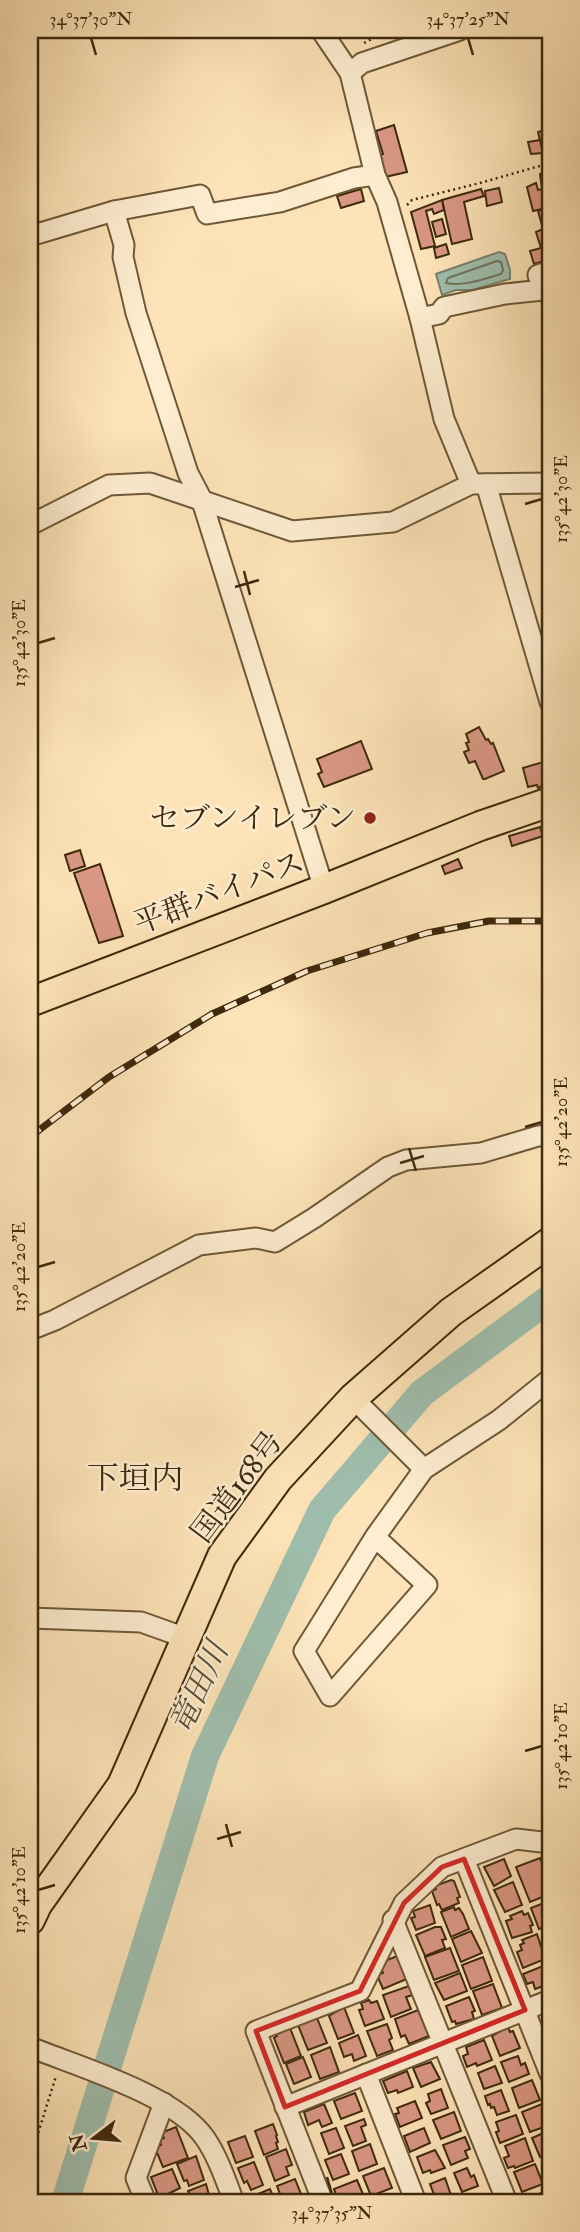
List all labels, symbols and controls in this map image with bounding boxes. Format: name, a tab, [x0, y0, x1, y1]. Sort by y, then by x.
text: 34°37'30"N	[50, 8, 132, 31]
text: 34°37'25"N	[426, 8, 510, 31]
text: 135°42'30"E	[550, 455, 573, 543]
text: 135°42'30"E	[8, 599, 31, 687]
place label: セブンイレブン	[150, 800, 356, 837]
marker: セブンイレブン	[362, 810, 378, 826]
street label: 平群バイパス	[129, 844, 309, 942]
text: 135°42'20"E	[550, 1077, 573, 1167]
text: 135°42'20"E	[8, 1222, 31, 1312]
street label: 国道168号	[183, 1424, 291, 1550]
district label: 下垣内	[87, 1459, 183, 1499]
water label: 竜田川	[161, 1633, 239, 1740]
text: 135°42'10"E	[550, 1702, 573, 1790]
text: 135°42'10"E	[8, 1846, 31, 1934]
north arrow	[60, 2102, 130, 2172]
text: N	[64, 2130, 93, 2155]
text: 34°37'35"N	[291, 2202, 373, 2225]

